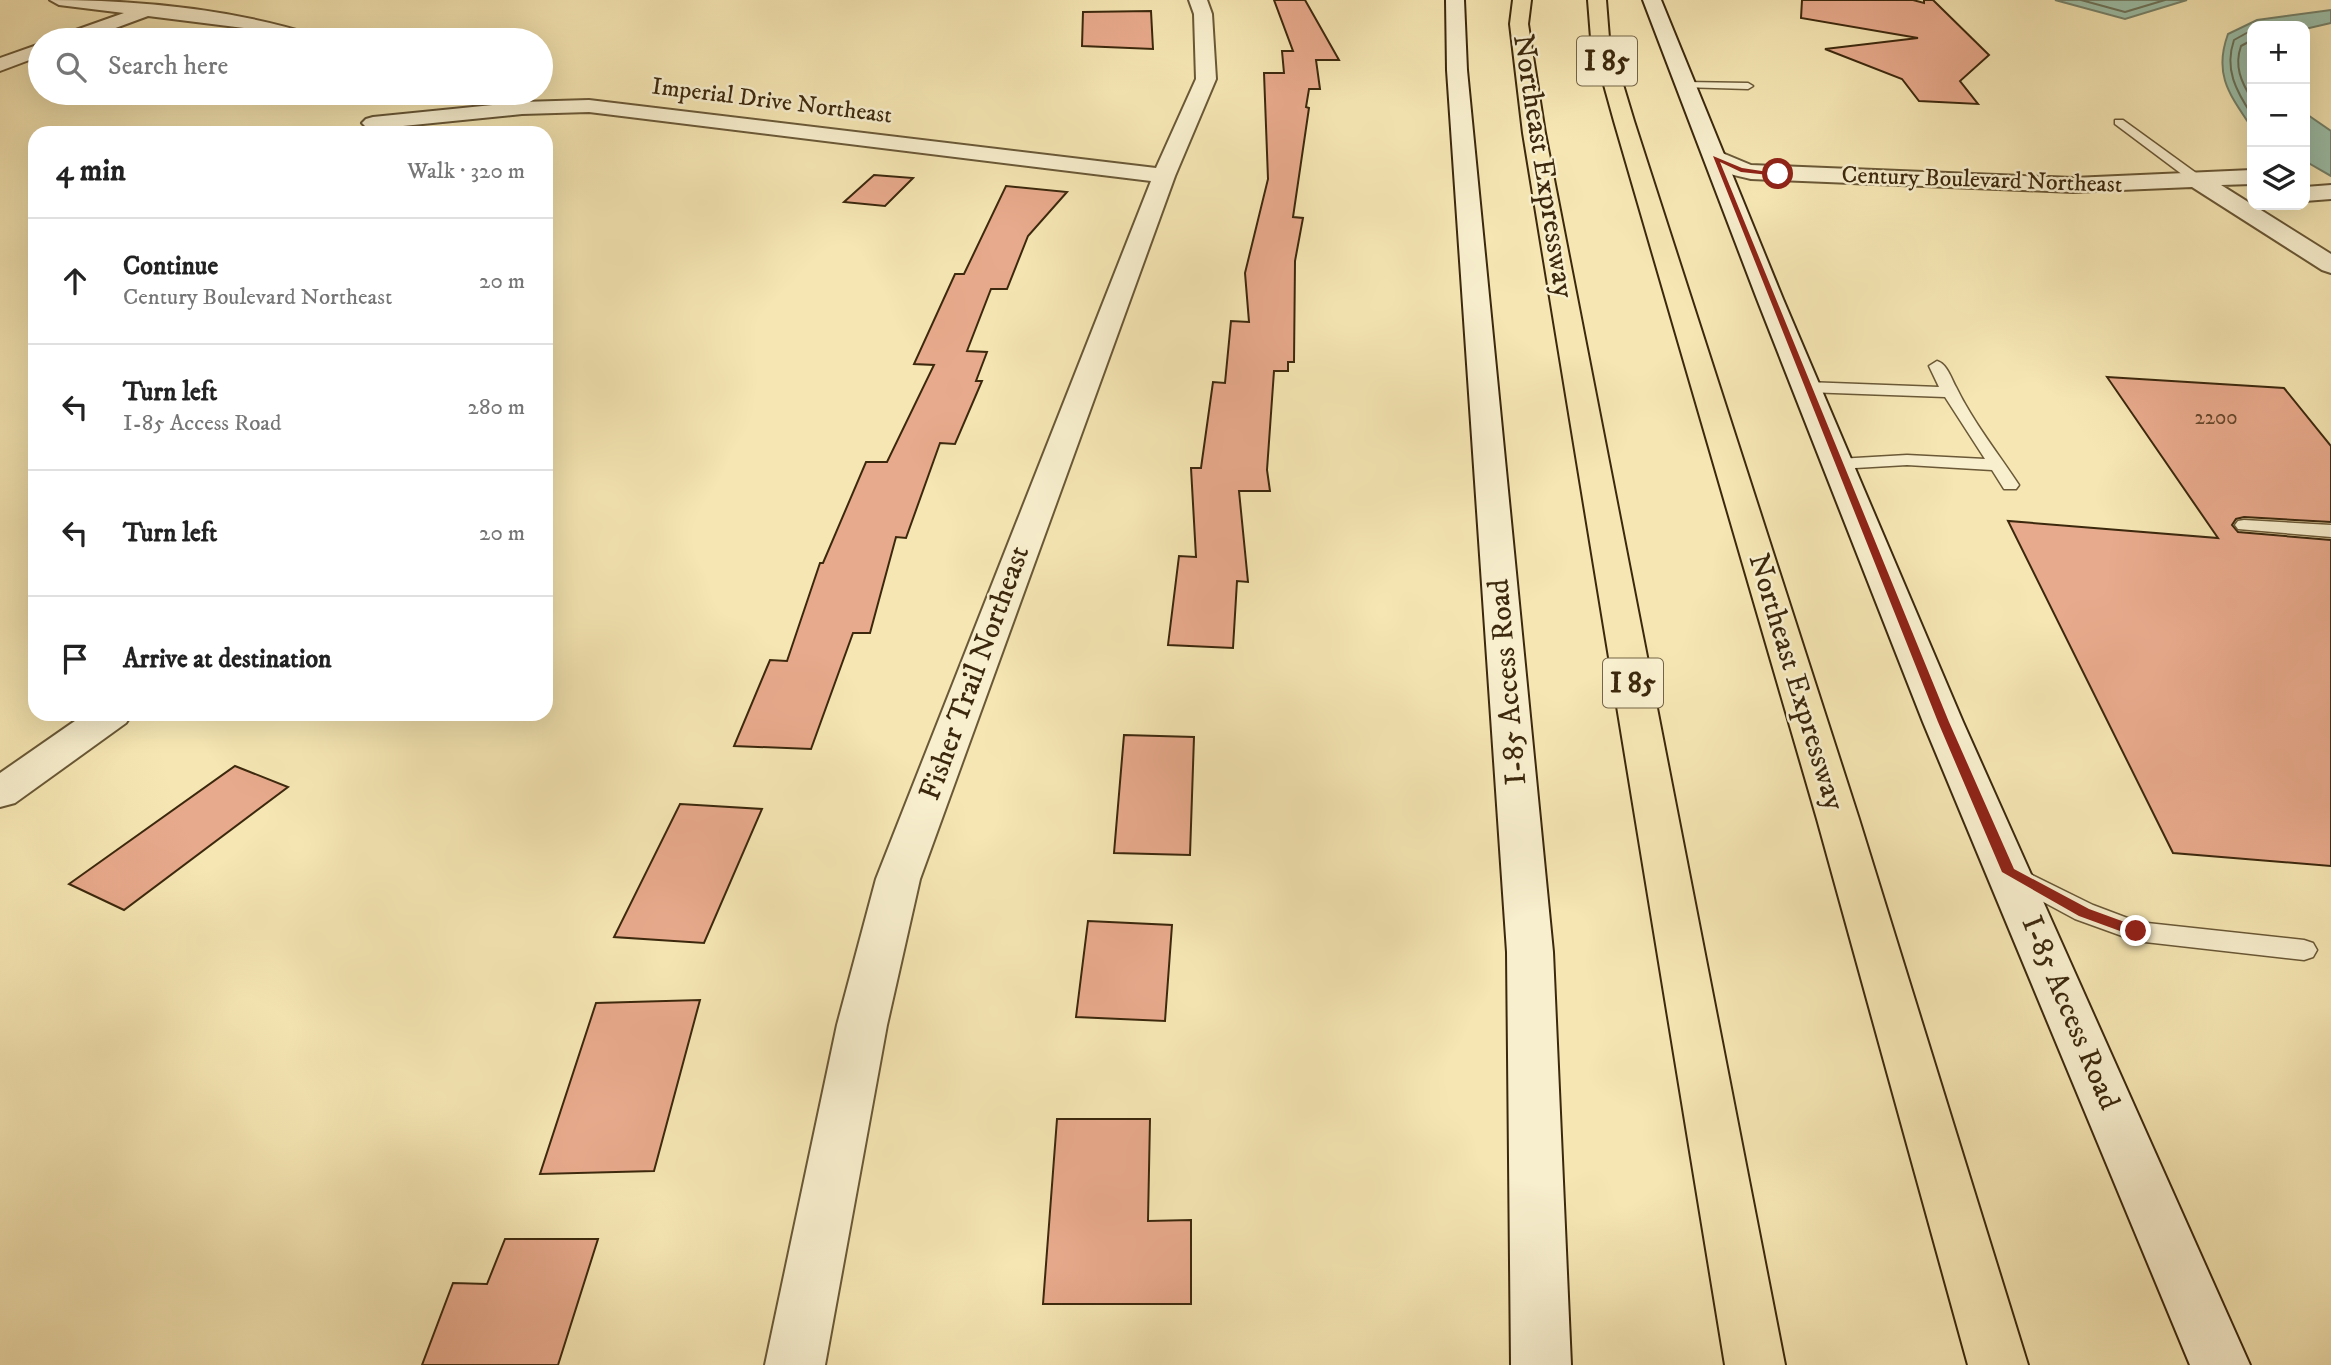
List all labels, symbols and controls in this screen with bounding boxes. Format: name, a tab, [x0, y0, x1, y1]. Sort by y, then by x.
map controls	[2247, 21, 2310, 210]
button: +	[2247, 21, 2310, 84]
search box	[28, 28, 553, 105]
street label: Northeast Expressway	[1504, 31, 1582, 301]
road number: I 85	[1577, 36, 1637, 86]
icon: search	[52, 48, 90, 86]
text: Search here	[108, 50, 228, 83]
street label: Imperial Drive Northeast	[650, 71, 894, 131]
button: −	[2247, 84, 2310, 147]
button: layers	[2247, 147, 2310, 210]
text: 4 min	[56, 153, 126, 190]
text: Walk · 320 m	[407, 157, 525, 186]
route start	[1762, 158, 1793, 189]
street label: Century Boulevard Northeast	[1841, 160, 2123, 200]
text: Continue	[123, 250, 218, 283]
icon: ahead	[56, 262, 94, 300]
text: 20 m	[479, 267, 525, 296]
text: Century Boulevard Northeast	[123, 283, 392, 312]
text: Turn left	[123, 376, 217, 409]
icon: left	[56, 388, 94, 426]
text: 280 m	[468, 393, 525, 422]
house number: 2200	[2194, 405, 2238, 431]
text: I-85 Access Road	[123, 409, 282, 438]
icon: left	[56, 514, 94, 552]
text: Turn left	[123, 517, 217, 550]
text: 20 m	[479, 519, 525, 548]
street label: Fisher Trail Northeast	[912, 541, 1038, 805]
street label: Northeast Expressway	[1739, 549, 1853, 816]
street label: I-85 Access Road	[1481, 577, 1535, 787]
icon: arrive	[56, 640, 94, 678]
text: Arrive at destination	[123, 643, 332, 676]
road number: I 85	[1603, 658, 1663, 708]
street label: I-85 Access Road	[2013, 911, 2127, 1115]
route end	[2120, 915, 2151, 946]

